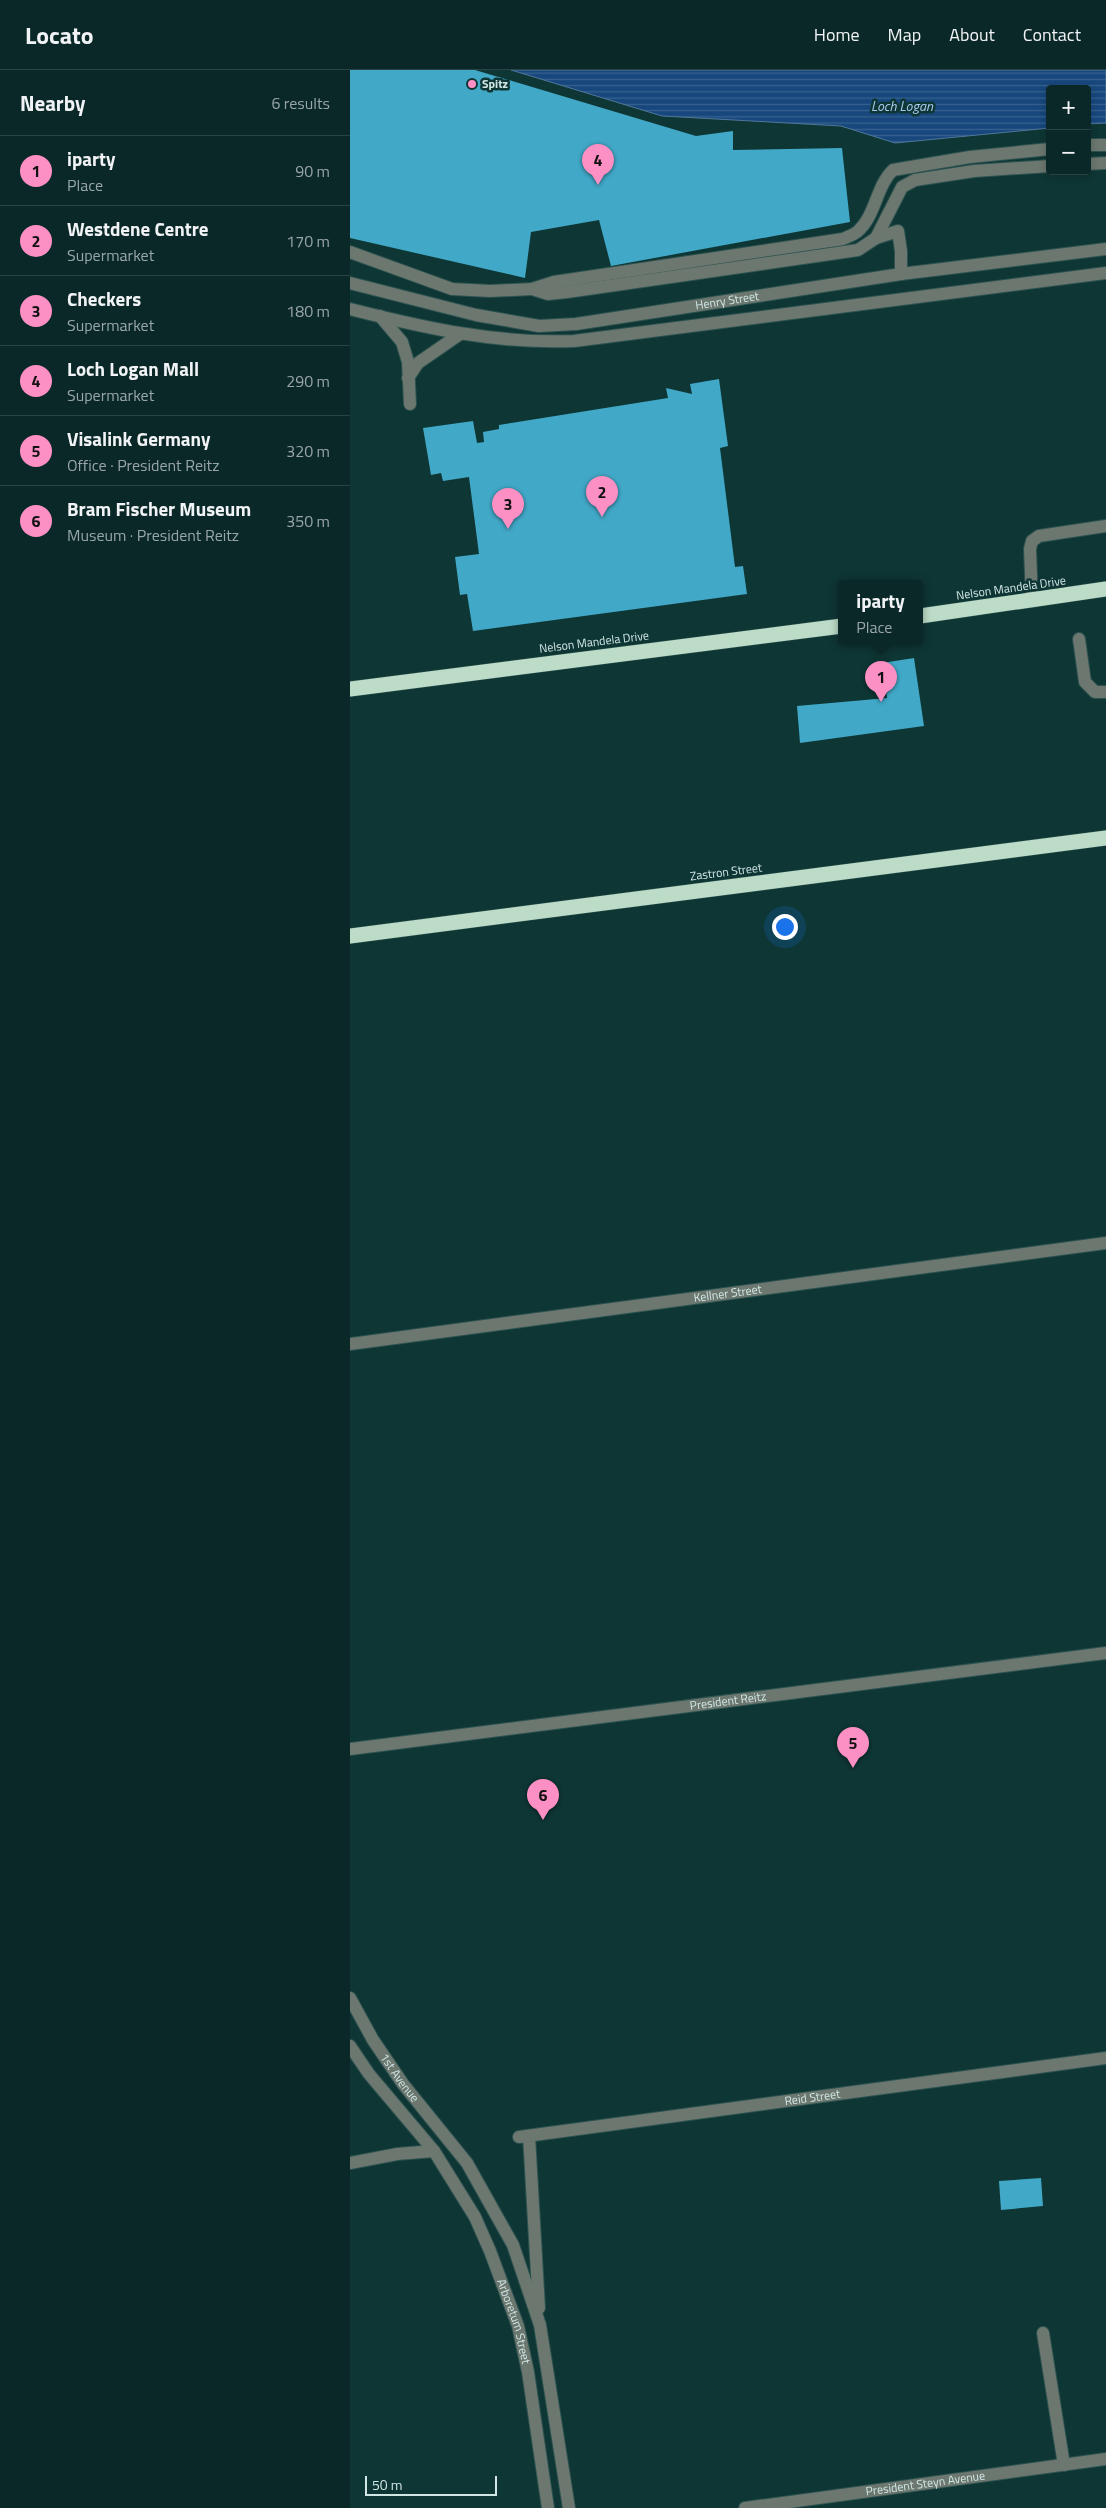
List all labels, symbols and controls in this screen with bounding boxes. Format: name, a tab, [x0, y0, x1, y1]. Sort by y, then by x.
text: Locato	[25, 17, 94, 53]
text: Home	[814, 21, 860, 48]
text: Map	[888, 21, 921, 48]
text: About	[949, 21, 995, 48]
text: Contact	[1023, 21, 1081, 48]
place label: Spitz	[482, 74, 508, 93]
marker: Spitz	[466, 78, 478, 90]
map controls	[1046, 85, 1091, 175]
button: +	[1046, 85, 1091, 130]
text: Nearby	[20, 87, 85, 119]
text: 6 results	[271, 91, 330, 115]
water label: Loch Logan	[871, 95, 934, 116]
button: −	[1046, 130, 1091, 175]
text: iparty	[67, 144, 115, 173]
pin: 4	[582, 144, 614, 185]
text: 1	[32, 159, 40, 183]
text: 90 m	[295, 159, 330, 183]
text: Place	[67, 173, 103, 197]
text: Westdene Centre	[67, 214, 208, 243]
text: 2	[32, 229, 40, 253]
text: 170 m	[286, 229, 330, 253]
text: Supermarket	[67, 243, 154, 267]
text: Checkers	[67, 284, 141, 313]
street label: Henry Street	[694, 286, 761, 315]
text: 3	[32, 299, 40, 323]
text: 180 m	[286, 299, 330, 323]
text: Supermarket	[67, 313, 154, 337]
text: Loch Logan Mall	[67, 354, 199, 383]
text: 4	[32, 369, 40, 393]
text: 290 m	[286, 369, 330, 393]
text: Supermarket	[67, 383, 154, 407]
text: Visalink Germany	[67, 424, 210, 453]
text: 5	[32, 439, 40, 463]
text: 320 m	[286, 439, 330, 463]
text: Office · President Reitz	[67, 453, 219, 477]
pin: 2	[586, 476, 618, 517]
pin: 3	[492, 488, 524, 529]
text: Bram Fischer Museum	[67, 494, 251, 523]
text: 6	[32, 509, 40, 533]
text: 350 m	[286, 509, 330, 533]
text: Museum · President Reitz	[67, 523, 239, 547]
street label: Nelson Mandela Drive	[955, 570, 1067, 605]
popup	[838, 580, 923, 645]
text: iparty	[856, 586, 905, 615]
text: Place	[856, 615, 892, 639]
street label: Nelson Mandela Drive	[538, 625, 650, 658]
pin: 1	[865, 661, 897, 702]
street label: Zastron Street	[689, 858, 764, 885]
your location	[772, 914, 798, 940]
street label: Kellner Street	[692, 1279, 764, 1307]
street label: President Reitz	[689, 1686, 767, 1715]
pin: 5	[837, 1727, 869, 1768]
pin: 6	[527, 1779, 559, 1820]
street label: 1st Avenue	[376, 2049, 424, 2106]
street label: Reid Street	[783, 2084, 842, 2110]
street label: Arboretum Street	[492, 2276, 536, 2366]
street label: President Steyn Avenue	[864, 2466, 986, 2501]
scale bar	[365, 2473, 498, 2496]
text: 50 m	[372, 2474, 402, 2495]

